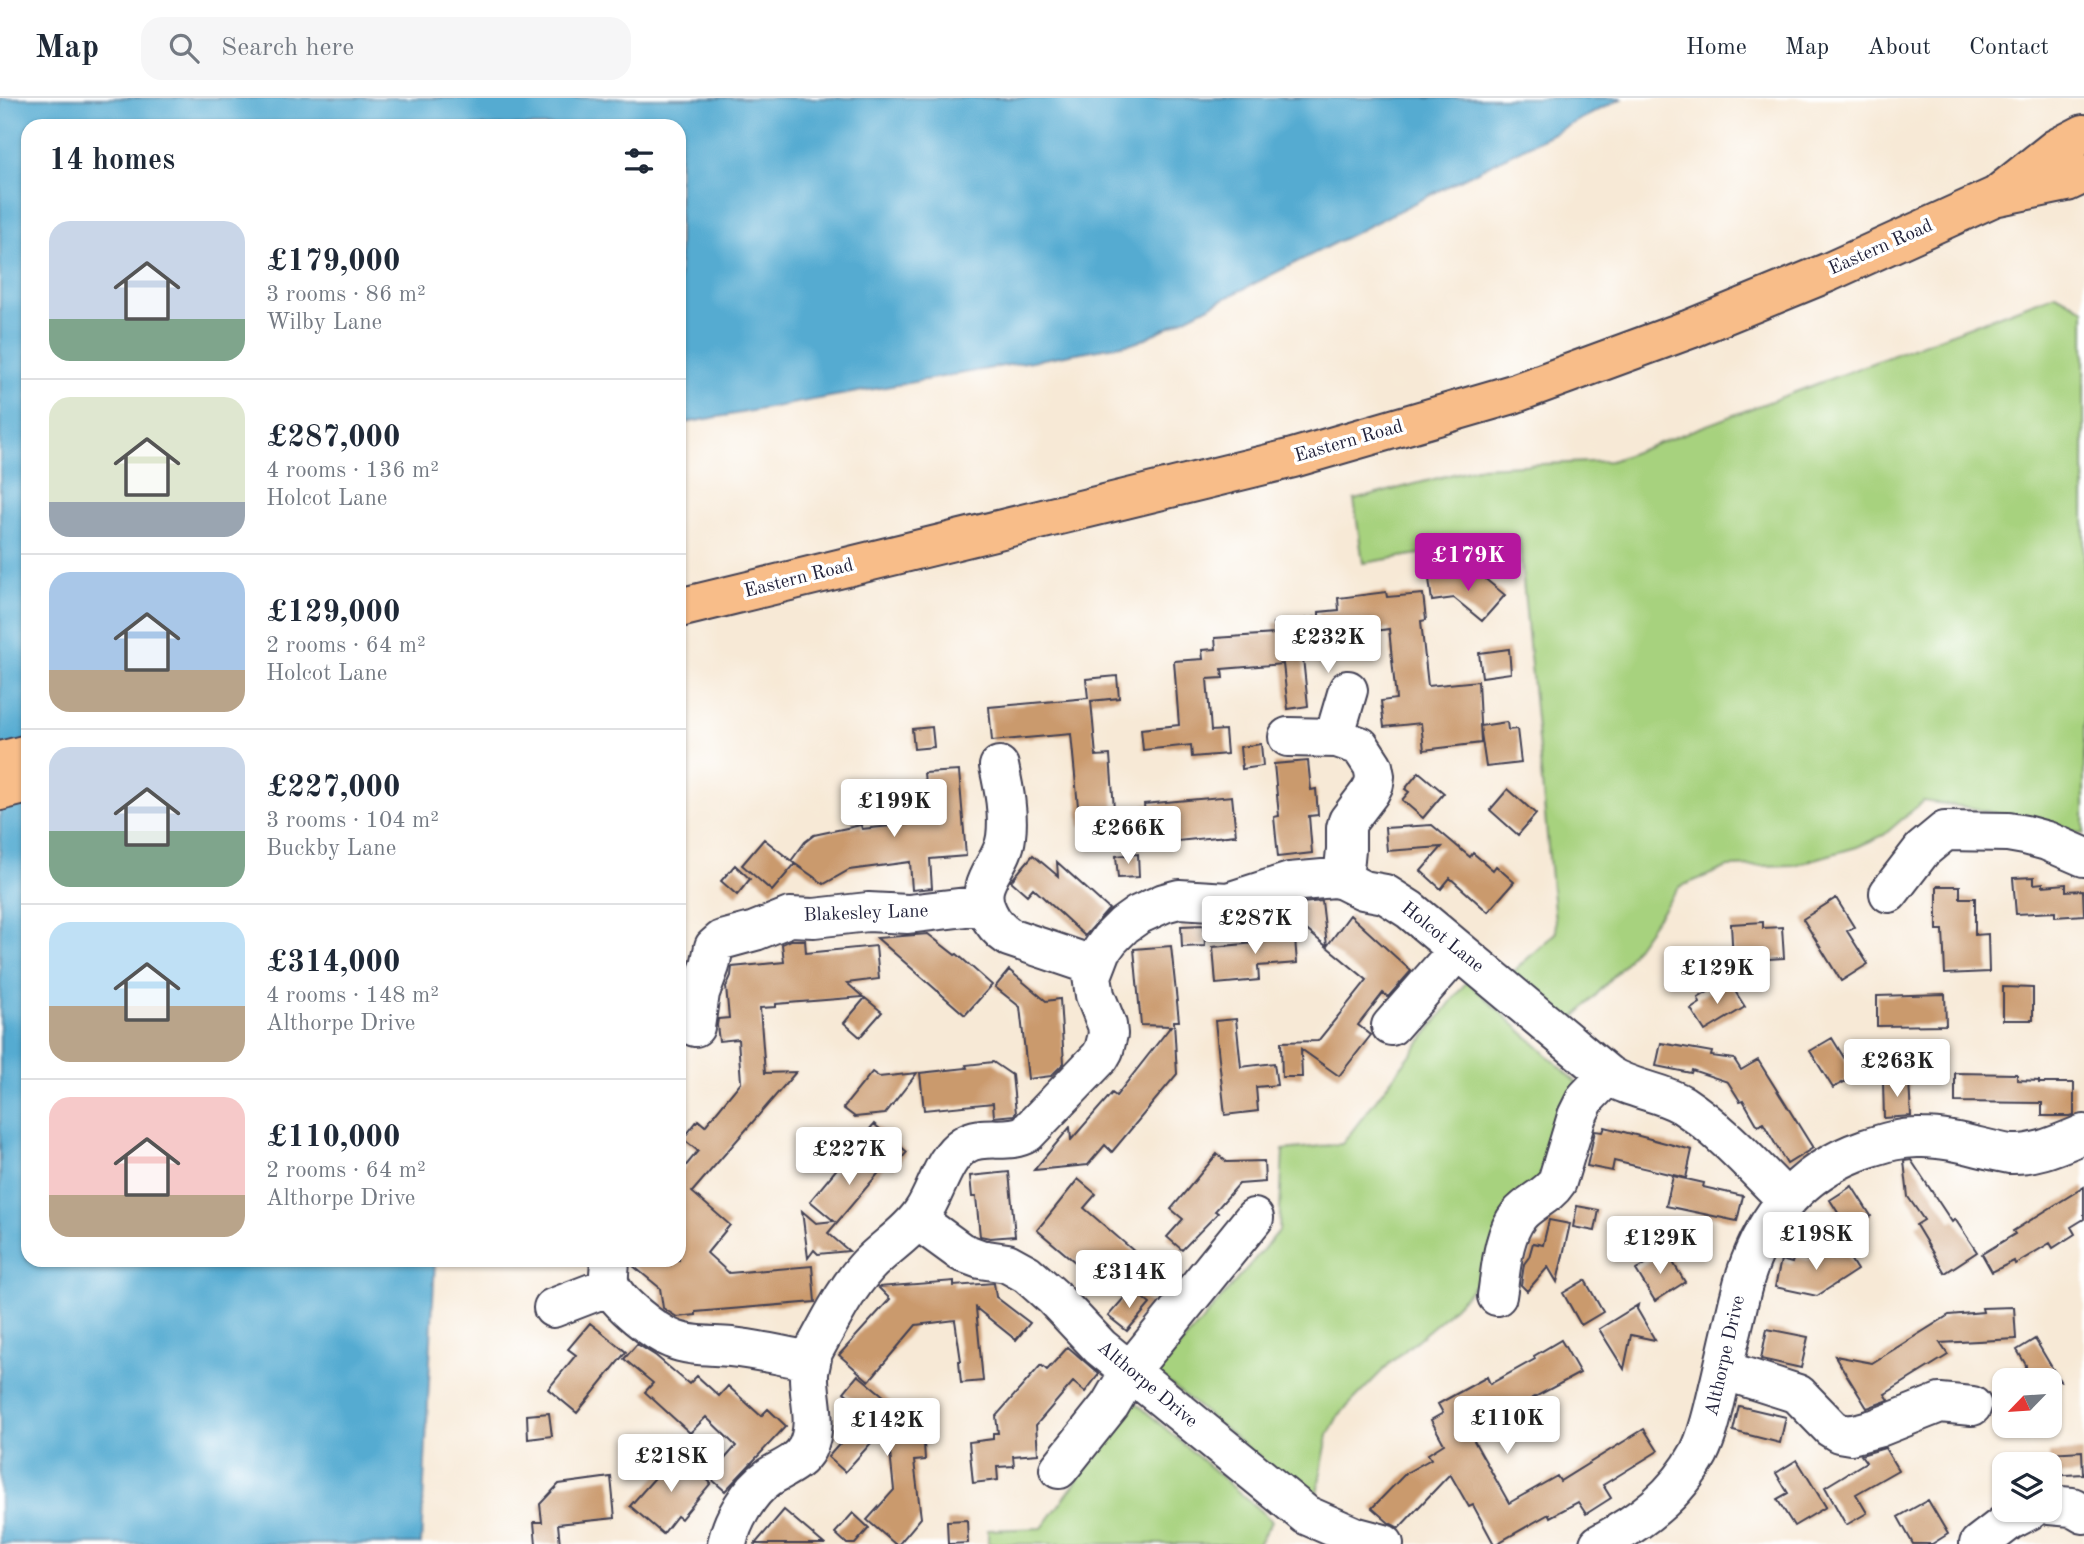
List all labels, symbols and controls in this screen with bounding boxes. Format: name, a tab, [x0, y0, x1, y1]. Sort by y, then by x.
search box	[141, 17, 631, 80]
icon: search	[165, 29, 203, 67]
text: Map	[35, 32, 99, 65]
text: Search here	[221, 35, 354, 61]
text: Home	[1686, 36, 1747, 60]
text: Map	[1785, 36, 1829, 60]
text: About	[1867, 36, 1931, 60]
text: Contact	[1969, 36, 2049, 60]
icon: filters	[620, 142, 658, 180]
text: 14 homes	[49, 146, 175, 176]
street label: Eastern Road	[1826, 217, 1936, 279]
text: £179,000	[266, 247, 400, 277]
icon: home	[105, 249, 189, 333]
text: 3 rooms · 86 m²	[266, 283, 426, 306]
text: Wilby Lane	[266, 311, 382, 334]
street label: Eastern Road	[1293, 417, 1405, 467]
text: £287,000	[266, 423, 400, 453]
icon: home	[105, 425, 189, 509]
text: 4 rooms · 136 m²	[266, 459, 439, 482]
text: Holcot Lane	[266, 487, 387, 510]
pin: £179K	[1419, 533, 1517, 593]
text: £179K	[1431, 544, 1505, 567]
street label: Eastern Road	[742, 556, 856, 602]
text: £129,000	[266, 598, 400, 628]
icon: home	[105, 600, 189, 684]
pin: £232K	[1279, 616, 1377, 675]
text: £232K	[1291, 626, 1365, 649]
text: 2 rooms · 64 m²	[266, 634, 426, 657]
text: Holcot Lane	[266, 662, 387, 685]
text: £227,000	[266, 773, 400, 803]
icon: home	[105, 775, 189, 859]
pin: £199K	[845, 780, 943, 839]
text: £199K	[857, 790, 931, 813]
pin: £266K	[1079, 806, 1177, 866]
text: 3 rooms · 104 m²	[266, 809, 439, 832]
text: £266K	[1091, 817, 1165, 840]
text: Buckby Lane	[266, 837, 396, 860]
pin: £287K	[1206, 896, 1304, 956]
street label: Holcot Lane	[1397, 899, 1487, 977]
street label: Blakesley Lane	[803, 902, 929, 926]
text: £287K	[1218, 907, 1292, 930]
pin: £129K	[1668, 946, 1766, 1006]
text: £314,000	[266, 948, 400, 978]
icon: home	[105, 950, 189, 1034]
text: £129K	[1680, 957, 1754, 980]
text: 4 rooms · 148 m²	[266, 984, 439, 1007]
text: Althorpe Drive	[266, 1012, 415, 1035]
pin: £263K	[1848, 1040, 1946, 1099]
text: £263K	[1860, 1050, 1934, 1073]
text: £110,000	[266, 1123, 400, 1153]
icon: home	[105, 1125, 189, 1209]
pin: £227K	[800, 1128, 898, 1187]
text: £227K	[812, 1138, 886, 1161]
text: 2 rooms · 64 m²	[266, 1159, 426, 1182]
text: Althorpe Drive	[266, 1187, 415, 1210]
pin: £198K	[1767, 1212, 1865, 1272]
pin: £129K	[1611, 1216, 1709, 1276]
text: £198K	[1779, 1223, 1853, 1246]
text: £129K	[1623, 1227, 1697, 1250]
pin: £314K	[1080, 1250, 1178, 1310]
text: £314K	[1092, 1261, 1166, 1284]
street label: Althorpe Drive	[1703, 1294, 1749, 1418]
street label: Althorpe Drive	[1094, 1338, 1200, 1432]
north arrow	[1992, 1368, 2062, 1438]
map controls	[1992, 1368, 2062, 1522]
pin: £110K	[1458, 1396, 1556, 1456]
pin: £142K	[838, 1398, 936, 1458]
text: £110K	[1470, 1407, 1544, 1430]
text: £142K	[850, 1409, 924, 1432]
pin: £218K	[622, 1434, 720, 1494]
text: £218K	[634, 1445, 708, 1468]
button: layers	[1992, 1452, 2062, 1522]

